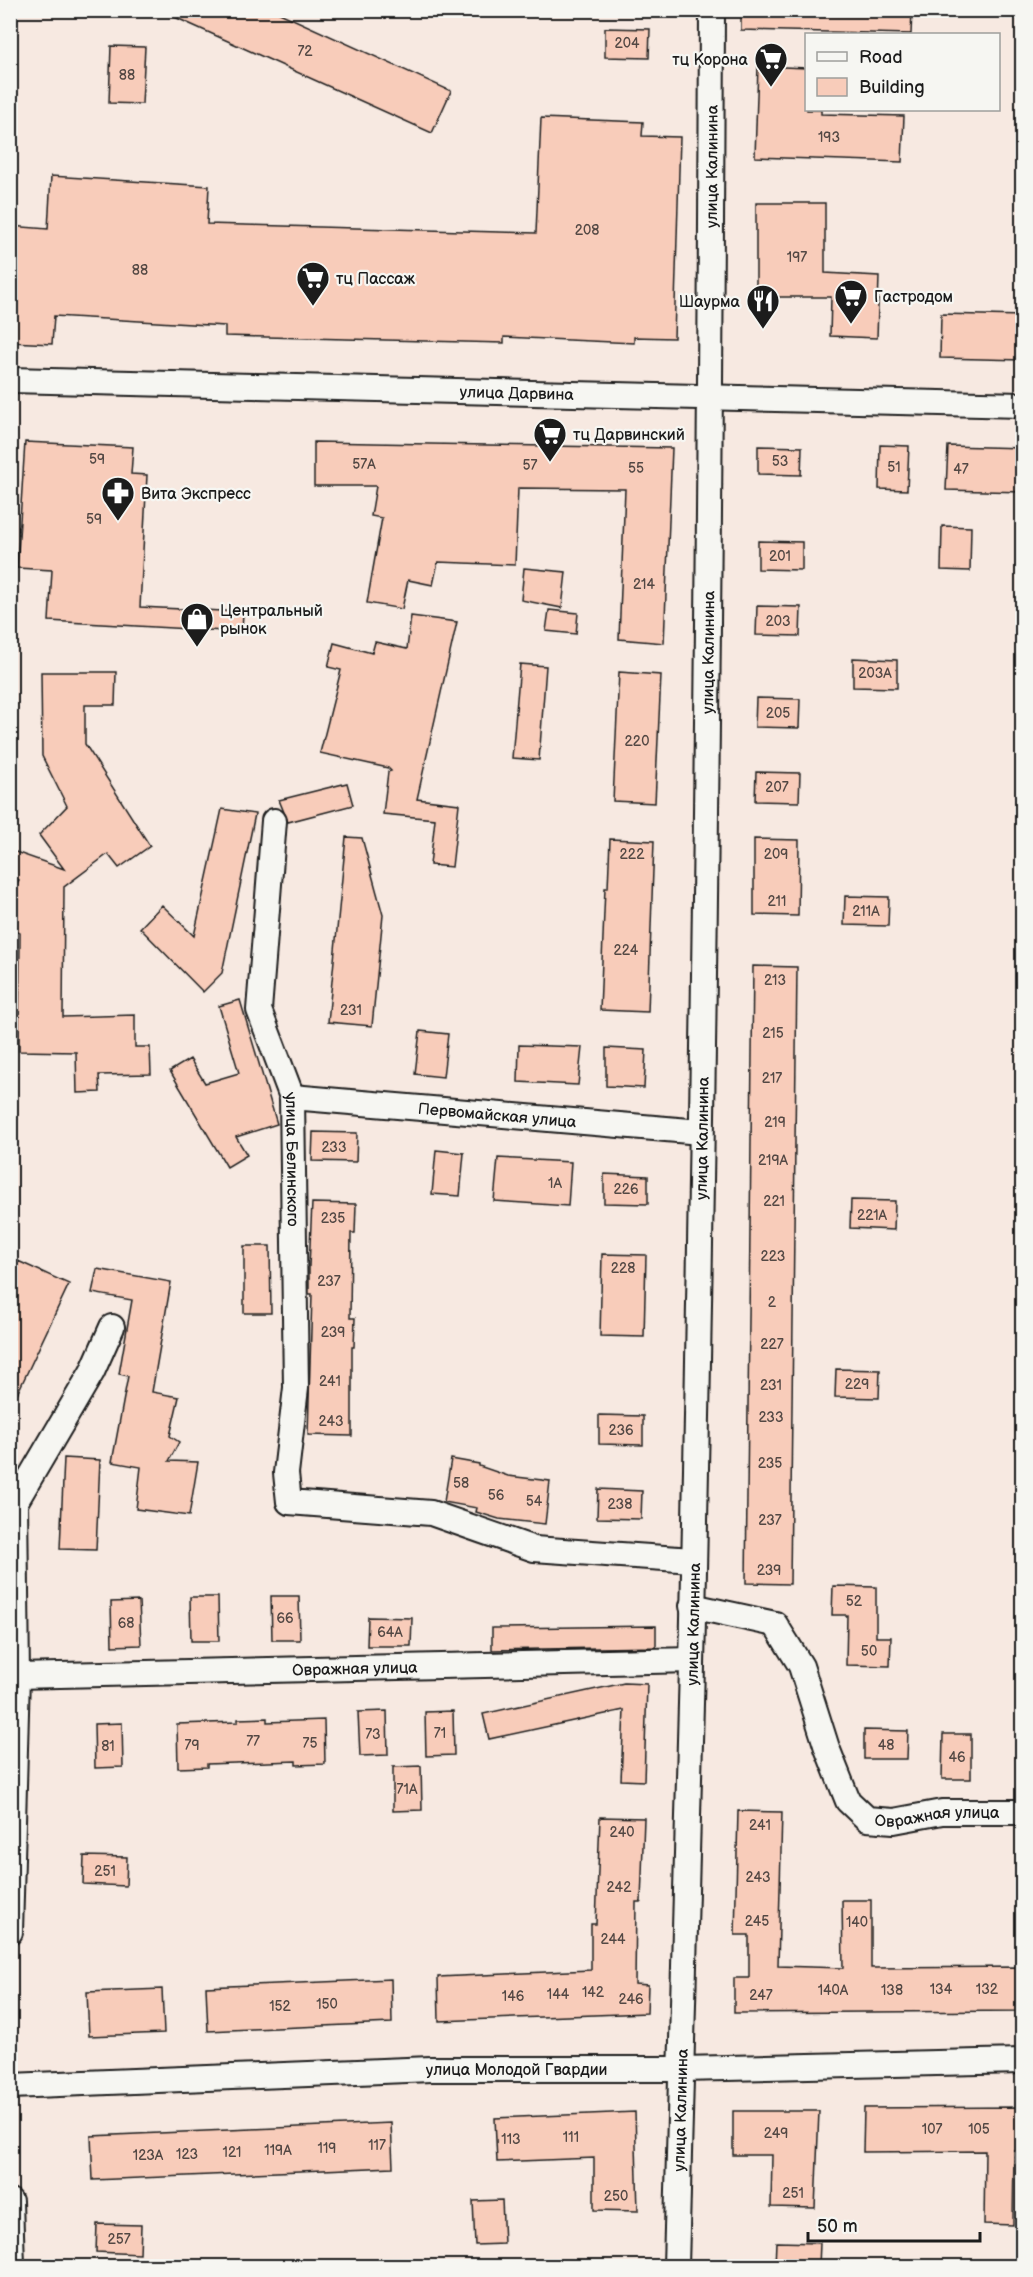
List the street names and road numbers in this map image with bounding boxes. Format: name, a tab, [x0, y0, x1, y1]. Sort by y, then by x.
street label: улица Калинина	[703, 104, 723, 228]
street label: улица Дарвина	[459, 383, 575, 405]
street label: улица Калинина	[699, 590, 719, 714]
street label: улица Калинина	[693, 1076, 714, 1200]
street label: улица Белинского	[280, 1090, 302, 1227]
street label: Первомайская улица	[417, 1100, 578, 1132]
street label: улица Калинина	[684, 1562, 705, 1686]
street label: Овражная улица	[292, 1658, 418, 1680]
street label: Овражная улица	[874, 1804, 1000, 1832]
street label: улица Калинина	[670, 2048, 693, 2172]
street label: улица Молодой Гвардии	[425, 2061, 608, 2080]

